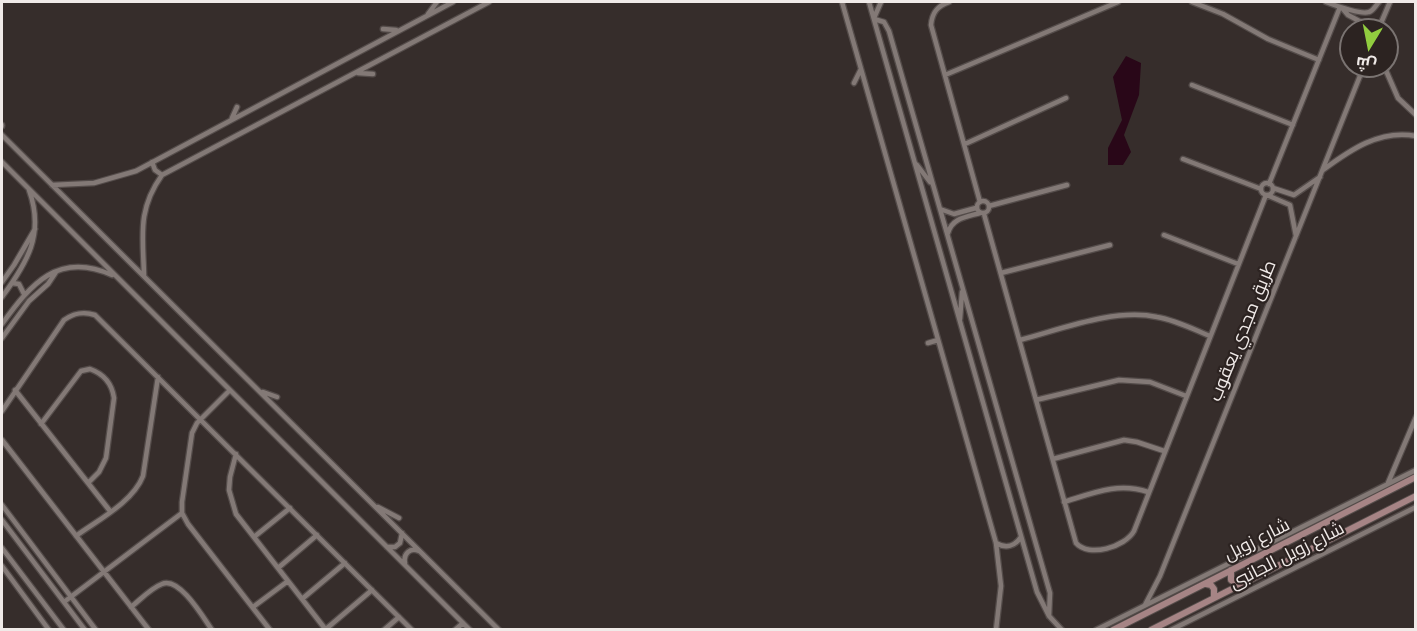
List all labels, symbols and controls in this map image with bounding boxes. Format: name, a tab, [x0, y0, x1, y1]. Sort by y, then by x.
north arrow	[1339, 18, 1399, 78]
text: ش	[1354, 53, 1378, 75]
street label: طريق مجدي يعقوب	[1205, 257, 1281, 405]
street label: شارع زويل	[1220, 514, 1294, 566]
street label: شارع زويل الجانبى	[1226, 518, 1348, 594]

